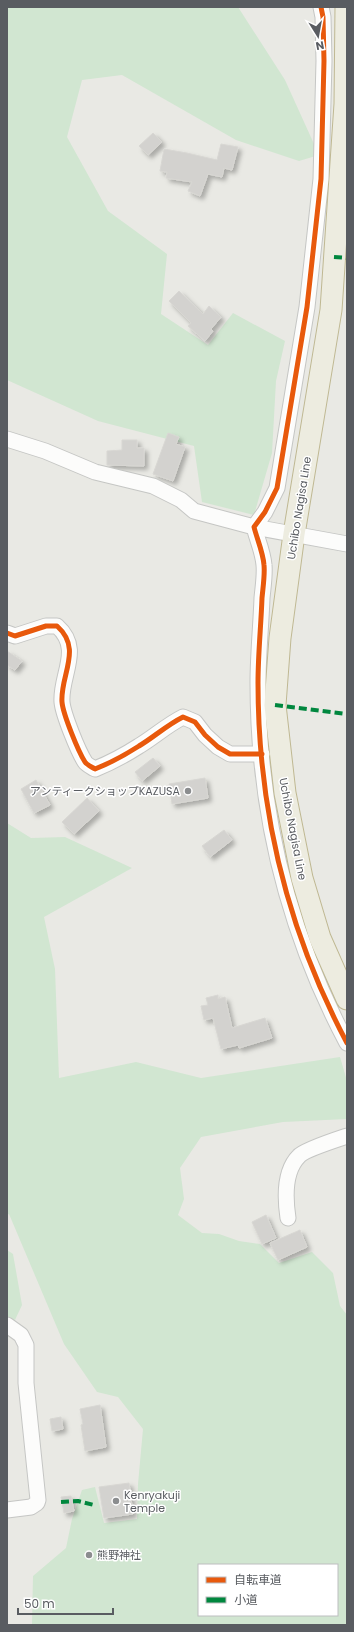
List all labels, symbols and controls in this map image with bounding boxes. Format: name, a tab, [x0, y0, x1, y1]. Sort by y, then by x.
north arrow	[298, 16, 338, 56]
text: N	[314, 37, 325, 54]
street label: Uchibo Nagisa Line	[283, 455, 315, 561]
street label: Uchibo Nagisa Line	[275, 776, 311, 882]
place label: アンティークショップKAZUSA	[30, 783, 181, 799]
marker: アンティークショップKAZUSA	[183, 786, 193, 796]
place label: Kenryakuji Temple	[124, 1487, 181, 1516]
marker: Kenryakuji Temple	[111, 1496, 121, 1506]
place label: 熊野神社	[97, 1547, 141, 1563]
marker: 熊野神社	[84, 1550, 94, 1560]
legend	[198, 1564, 338, 1616]
text: 自転車道	[234, 1571, 282, 1588]
scale bar	[18, 1590, 113, 1616]
text: 小道	[234, 1591, 258, 1608]
text: 50 m	[24, 1595, 55, 1612]

